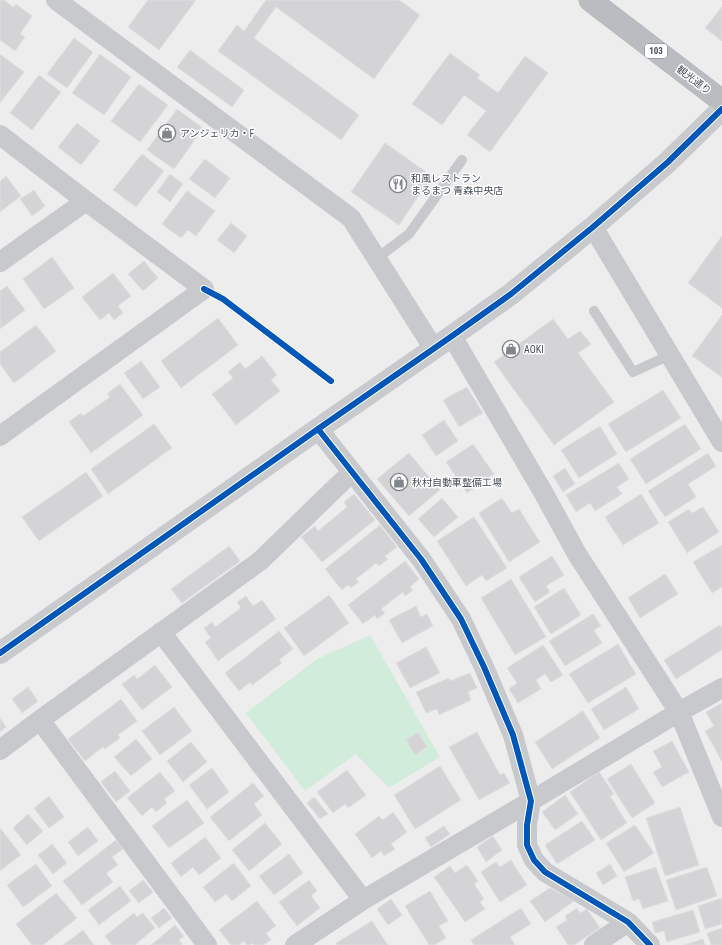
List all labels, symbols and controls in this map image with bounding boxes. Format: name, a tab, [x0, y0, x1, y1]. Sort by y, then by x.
road number: 103	[645, 44, 667, 58]
street label: 観光通り	[675, 64, 713, 96]
shop icon: アンジェリカ・F	[157, 123, 177, 143]
place label: アンジェリカ・F	[180, 128, 255, 139]
place label: 和風レストラン まるまつ 青森中央店	[411, 173, 503, 196]
restaurant icon: 和風レストラン まるまつ 青森中央店	[388, 174, 408, 194]
shop icon: AOKI	[501, 339, 521, 359]
place label: AOKI	[524, 344, 544, 355]
shop icon: 秋村自動車整備工場	[389, 472, 409, 492]
place label: 秋村自動車整備工場	[412, 477, 502, 488]

